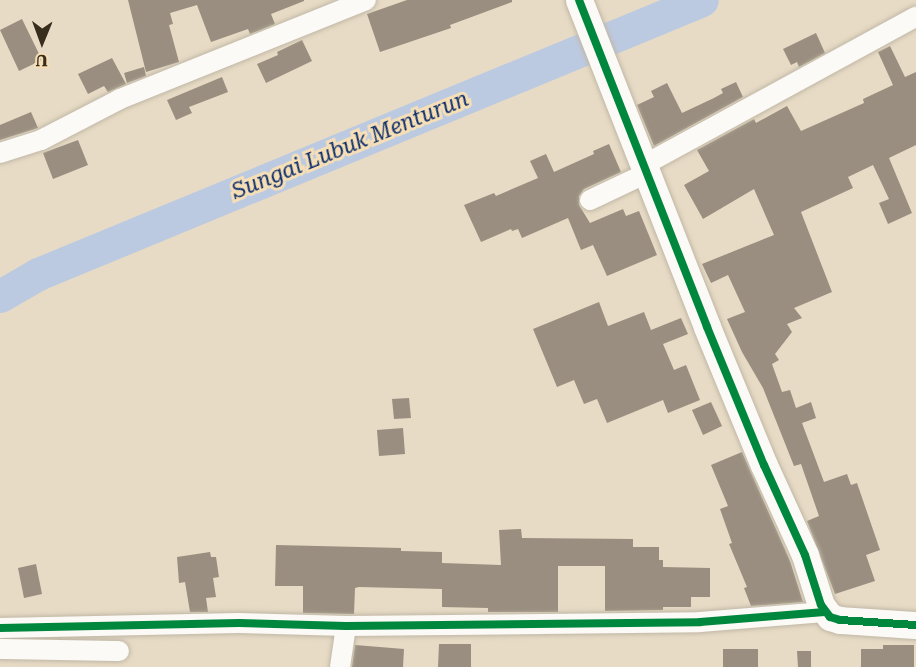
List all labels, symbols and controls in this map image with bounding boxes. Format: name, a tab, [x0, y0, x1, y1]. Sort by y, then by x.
north arrow	[12, 12, 72, 72]
text: U	[35, 51, 48, 70]
water label: Sungai Lubuk Menturun	[228, 85, 472, 205]

